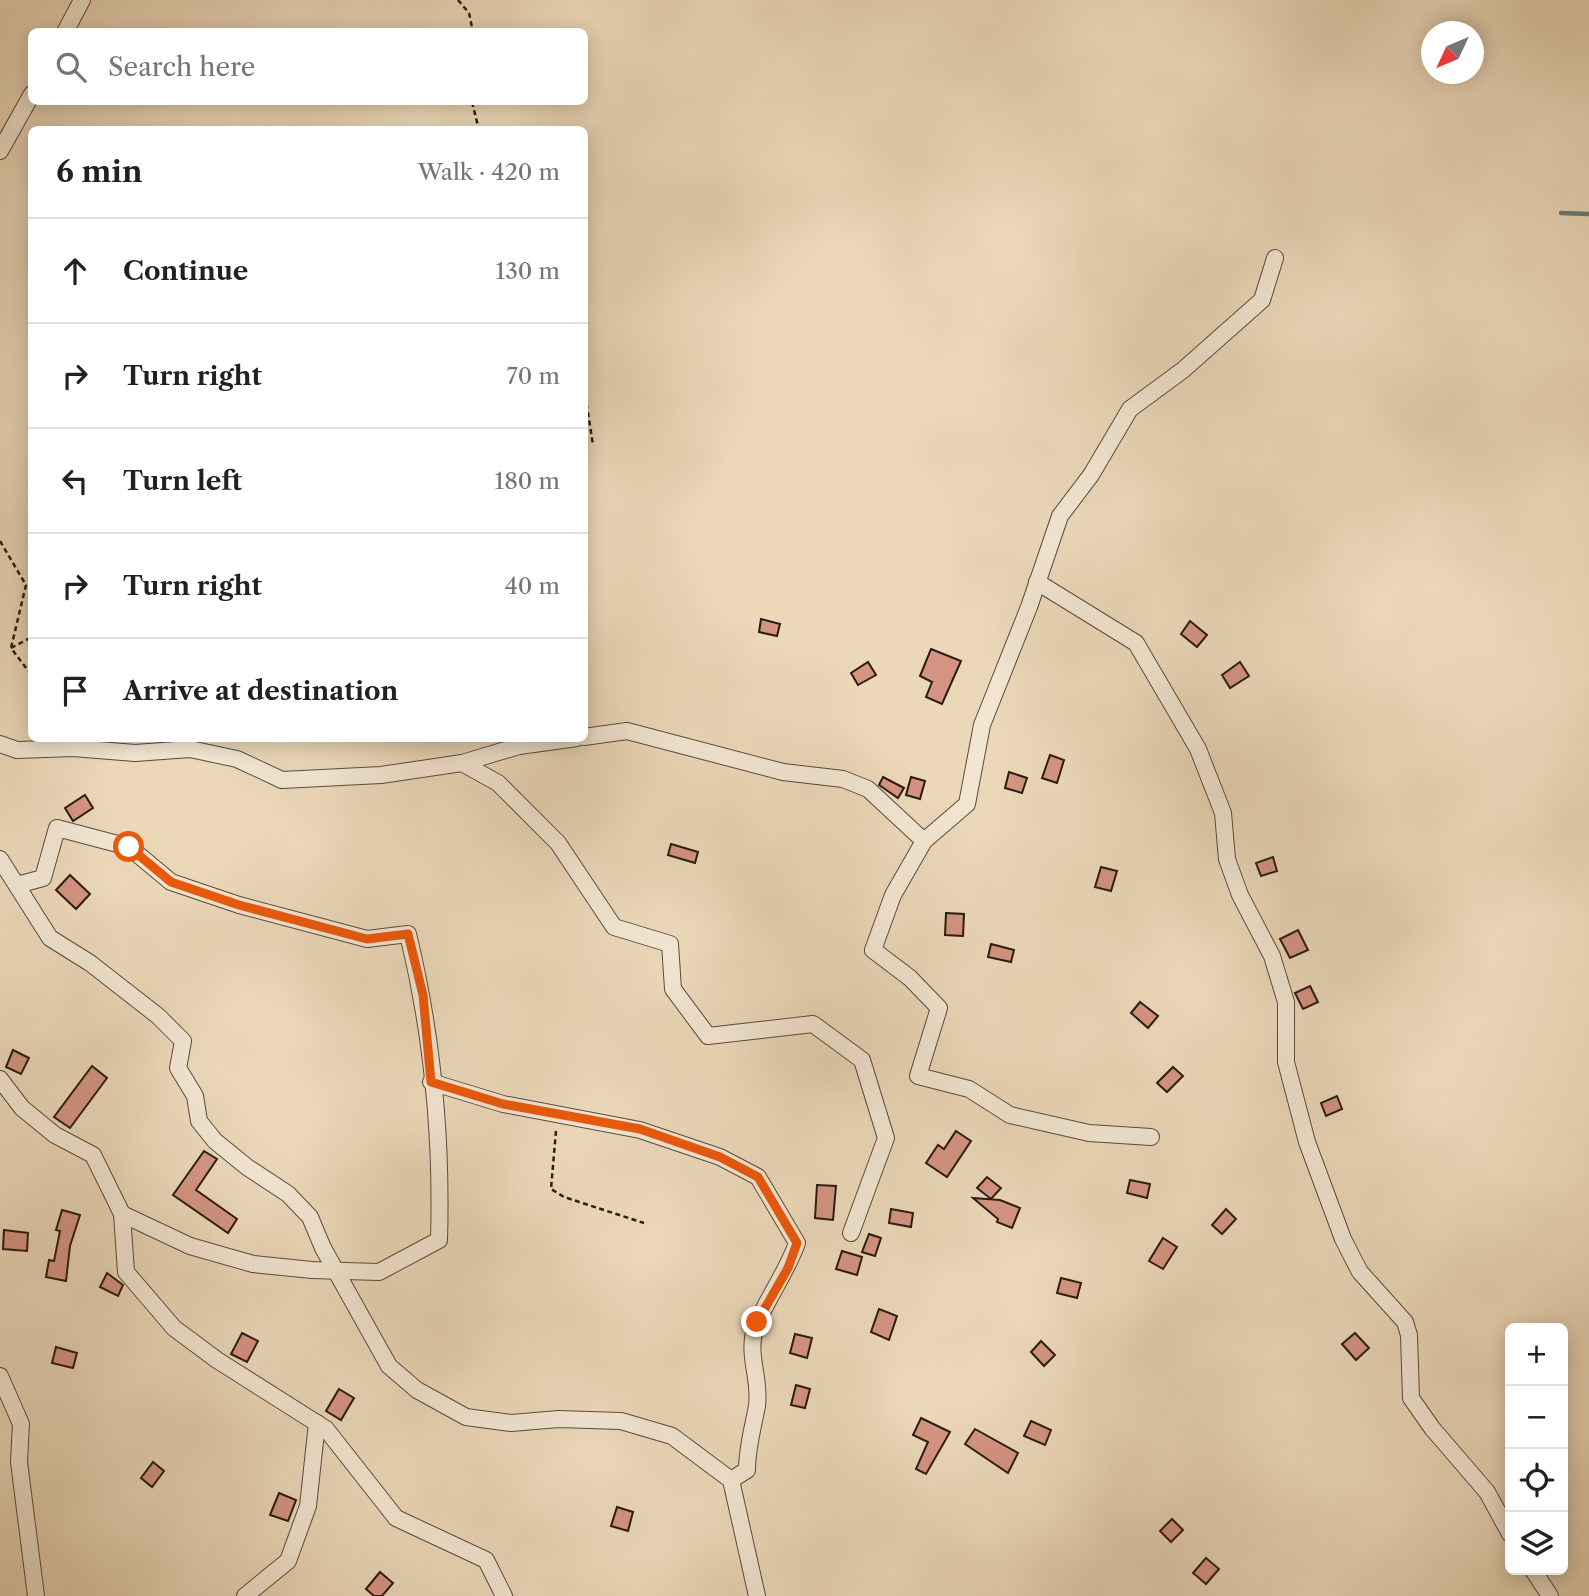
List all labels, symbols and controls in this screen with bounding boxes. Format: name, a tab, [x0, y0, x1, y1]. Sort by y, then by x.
north arrow	[1421, 21, 1484, 84]
search box	[28, 28, 588, 105]
icon: search	[52, 48, 90, 86]
text: Search here	[108, 51, 255, 83]
text: 6 min	[56, 153, 143, 190]
text: Walk · 420 m	[418, 158, 560, 186]
icon: ahead	[56, 252, 94, 290]
text: Continue	[123, 255, 248, 287]
text: 130 m	[496, 257, 560, 285]
icon: right	[56, 357, 94, 395]
text: Turn right	[123, 360, 262, 392]
text: 70 m	[507, 362, 560, 390]
icon: left	[56, 462, 94, 500]
text: Turn left	[123, 465, 242, 497]
text: 180 m	[495, 467, 560, 495]
icon: right	[56, 567, 94, 605]
text: Turn right	[123, 570, 262, 602]
text: 40 m	[505, 572, 560, 600]
icon: arrive	[56, 672, 94, 710]
text: Arrive at destination	[123, 675, 398, 707]
route start	[113, 831, 144, 862]
route end	[741, 1306, 772, 1337]
map controls	[1505, 1323, 1568, 1575]
button: +	[1505, 1323, 1568, 1386]
button: −	[1505, 1386, 1568, 1449]
button: locate	[1505, 1449, 1568, 1512]
button: layers	[1505, 1512, 1568, 1575]

